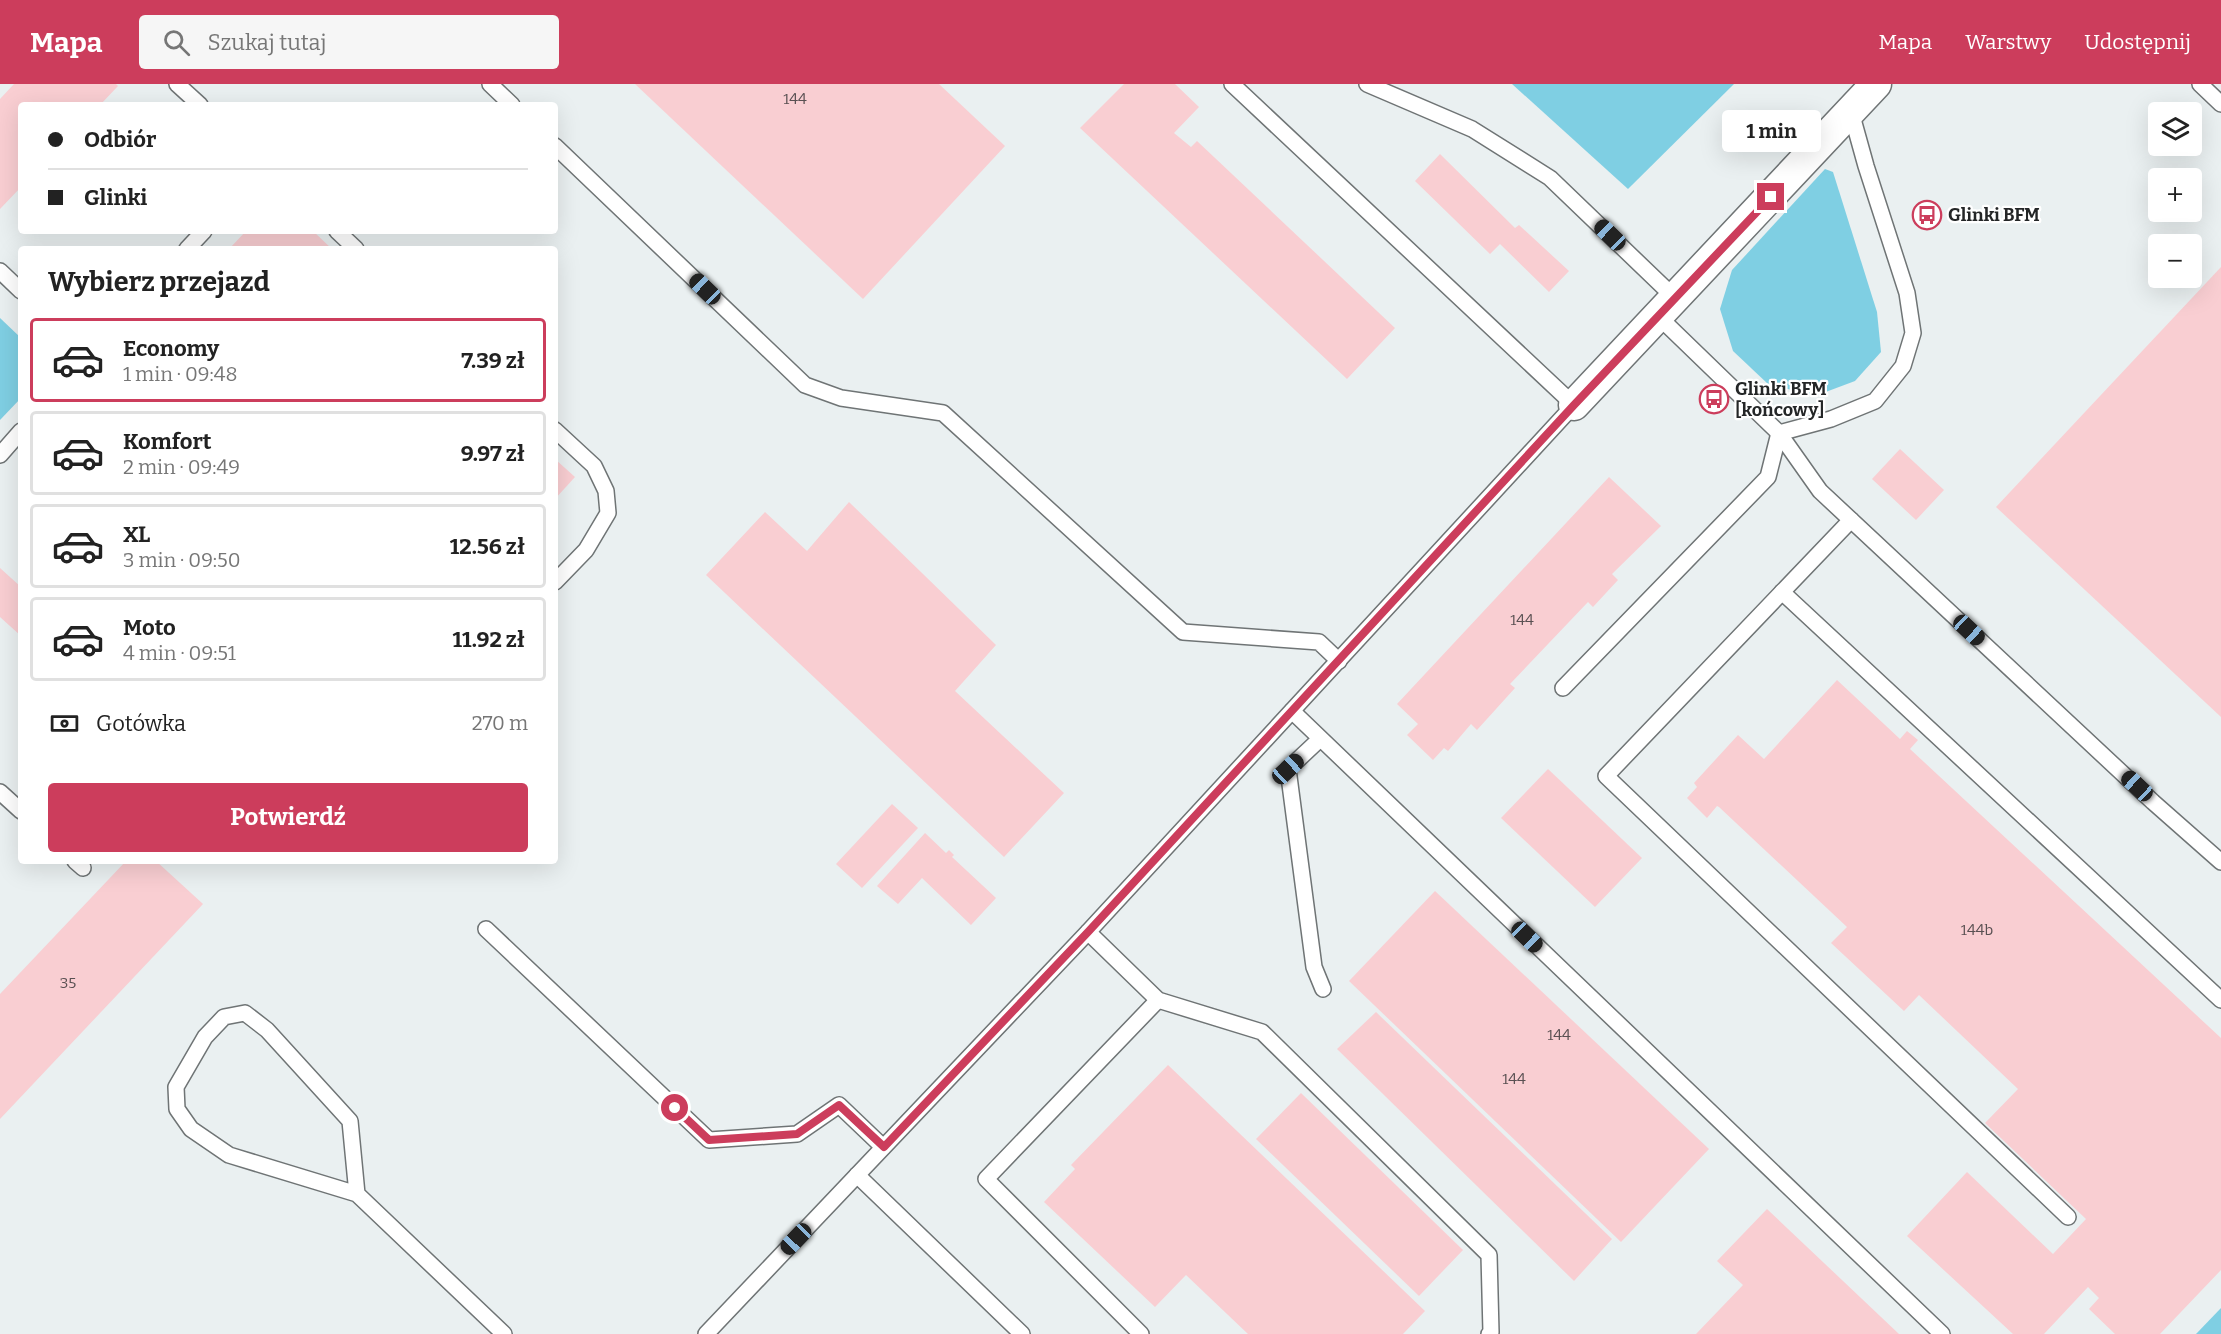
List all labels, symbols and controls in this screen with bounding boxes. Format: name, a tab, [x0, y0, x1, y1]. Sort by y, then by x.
search box	[139, 15, 559, 69]
text: Mapa	[30, 26, 103, 59]
icon: search	[160, 26, 193, 59]
text: Szukaj tutaj	[208, 29, 327, 56]
text: Mapa	[1878, 29, 1932, 55]
text: Warstwy	[1965, 29, 2051, 55]
text: Udostępnij	[2084, 29, 2191, 55]
house number: 144	[783, 90, 807, 108]
map controls	[2148, 102, 2202, 288]
button: layers	[2148, 102, 2202, 156]
callout: 1 min	[1722, 110, 1820, 152]
text: 1 min	[1746, 119, 1797, 143]
text: Odbiór	[84, 126, 156, 153]
button: +	[2148, 168, 2202, 222]
route end	[1757, 183, 1784, 210]
text: Glinki	[84, 184, 147, 211]
bus stop icon: Glinki BFM	[1911, 199, 1943, 231]
place label: Glinki BFM	[1948, 204, 2040, 226]
car	[1591, 216, 1629, 254]
button: −	[2148, 234, 2202, 288]
text: Wybierz przejazd	[48, 266, 270, 298]
car	[686, 270, 724, 308]
icon: car	[51, 333, 105, 387]
text: Economy	[123, 335, 219, 362]
text: 7.39 zł	[461, 347, 525, 374]
text: 1 min · 09:48	[123, 362, 238, 386]
place label: Glinki BFM [końcowy]	[1735, 378, 1827, 421]
bus stop icon: Glinki BFM [końcowy]	[1698, 383, 1730, 415]
icon: car	[51, 426, 105, 480]
text: Komfort	[123, 428, 212, 455]
text: 9.97 zł	[461, 440, 525, 467]
text: 2 min · 09:49	[123, 455, 240, 479]
icon: car	[51, 519, 105, 573]
text: XL	[123, 521, 150, 548]
text: 12.56 zł	[450, 533, 525, 560]
text: 3 min · 09:50	[123, 548, 241, 572]
house number: 144	[1510, 611, 1534, 629]
car	[1950, 611, 1988, 649]
icon: car	[51, 612, 105, 666]
text: Moto	[123, 614, 176, 641]
text: 11.92 zł	[453, 626, 525, 653]
text: 4 min · 09:51	[123, 641, 236, 665]
icon: cash	[48, 707, 81, 740]
text: Gotówka	[96, 710, 186, 737]
text: 270 m	[472, 711, 528, 735]
car	[1269, 750, 1307, 788]
car	[2118, 767, 2156, 805]
button: Potwierdź	[48, 783, 528, 852]
car	[1508, 918, 1546, 956]
house number: 144b	[1961, 921, 1993, 939]
house number: 35	[60, 974, 76, 992]
house number: 144	[1547, 1026, 1571, 1044]
house number: 144	[1502, 1070, 1526, 1088]
route start	[661, 1094, 688, 1121]
car	[777, 1220, 815, 1258]

